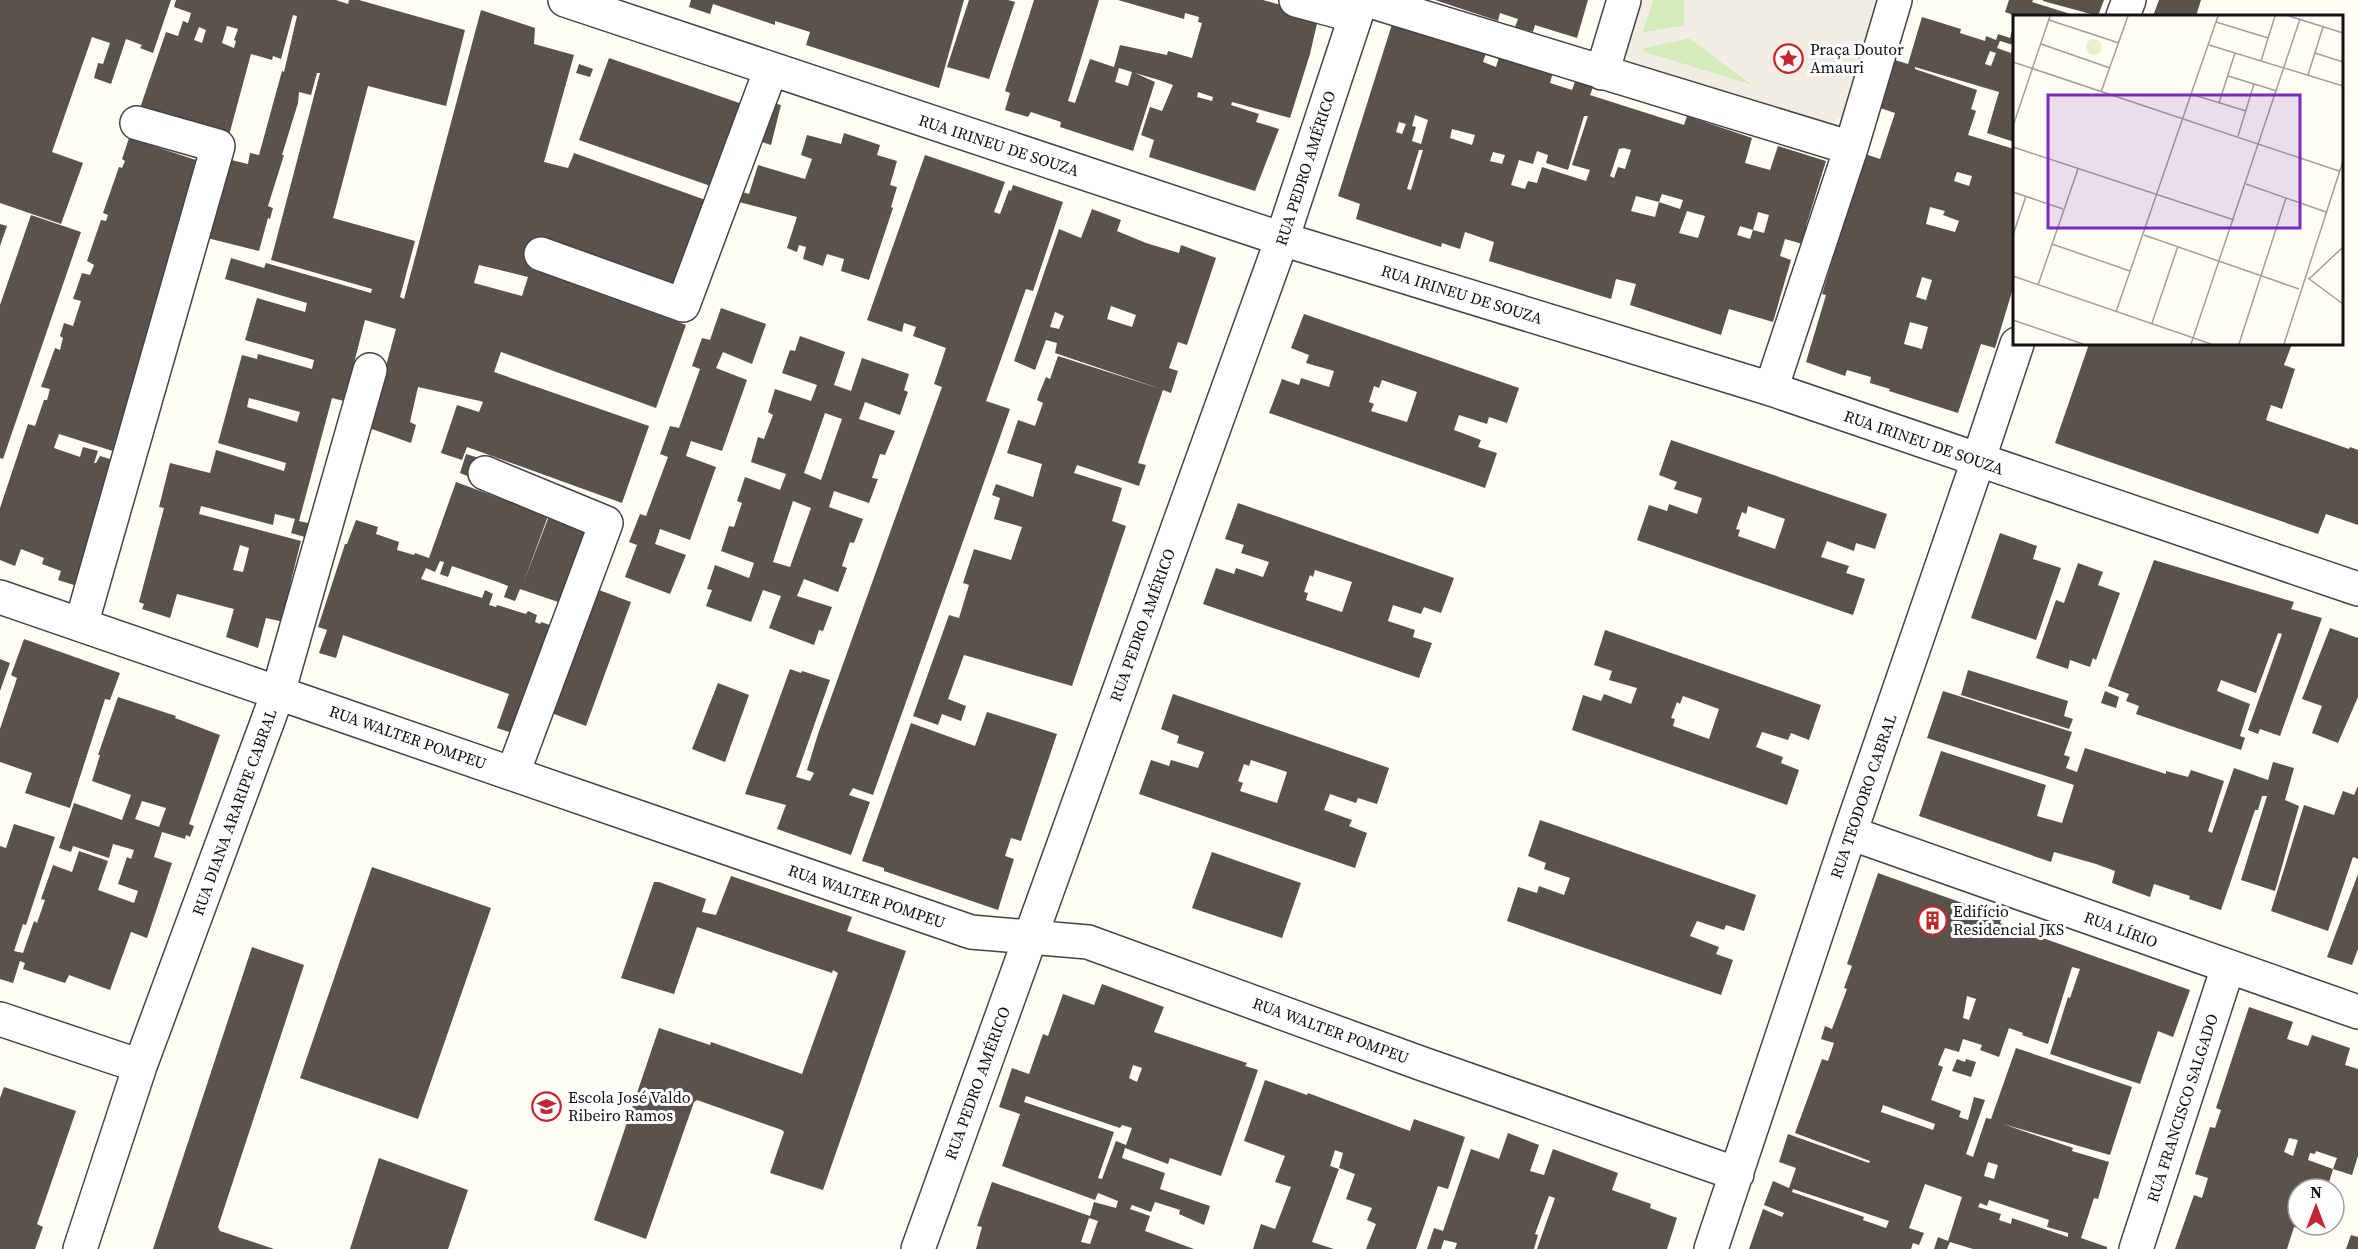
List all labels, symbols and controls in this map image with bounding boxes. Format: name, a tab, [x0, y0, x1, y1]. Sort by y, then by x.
inset map	[2013, 15, 2343, 345]
place label: Praça Doutor Amauri	[1810, 38, 1904, 78]
place icon: Praça Doutor Amauri	[1773, 42, 1805, 74]
street label: RUA PEDRO AMÉRICO	[1270, 88, 1340, 248]
street label: RUA IRINEU DE SOUZA	[916, 109, 1082, 181]
street label: RUA IRINEU DE SOUZA	[1379, 259, 1546, 329]
street label: RUA IRINEU DE SOUZA	[1841, 404, 2007, 480]
street label: RUA PEDRO AMÉRICO	[1104, 545, 1180, 705]
street label: RUA WALTER POMPEU	[326, 700, 490, 774]
street label: RUA DIANA ARARIPE CABRAL	[186, 705, 282, 919]
street label: RUA TEODORO CABRAL	[1824, 711, 1902, 881]
street label: RUA WALTER POMPEU	[785, 859, 949, 933]
place label: Edifício Residencial JKS	[1953, 900, 2064, 940]
building icon: Edifício Residencial JKS	[1916, 904, 1948, 936]
street label: RUA LÍRIO	[2081, 905, 2161, 953]
street label: RUA WALTER POMPEU	[1250, 991, 1413, 1069]
street label: RUA PEDRO AMÉRICO	[939, 1003, 1015, 1163]
street label: RUA FRANCISCO SALGADO	[2141, 1011, 2223, 1205]
place label: Escola José Valdo Ribeiro Ramos	[568, 1086, 691, 1126]
school or university icon: Escola José Valdo Ribeiro Ramos	[531, 1090, 563, 1122]
north arrow	[2286, 1177, 2346, 1237]
text: N	[2310, 1181, 2322, 1203]

